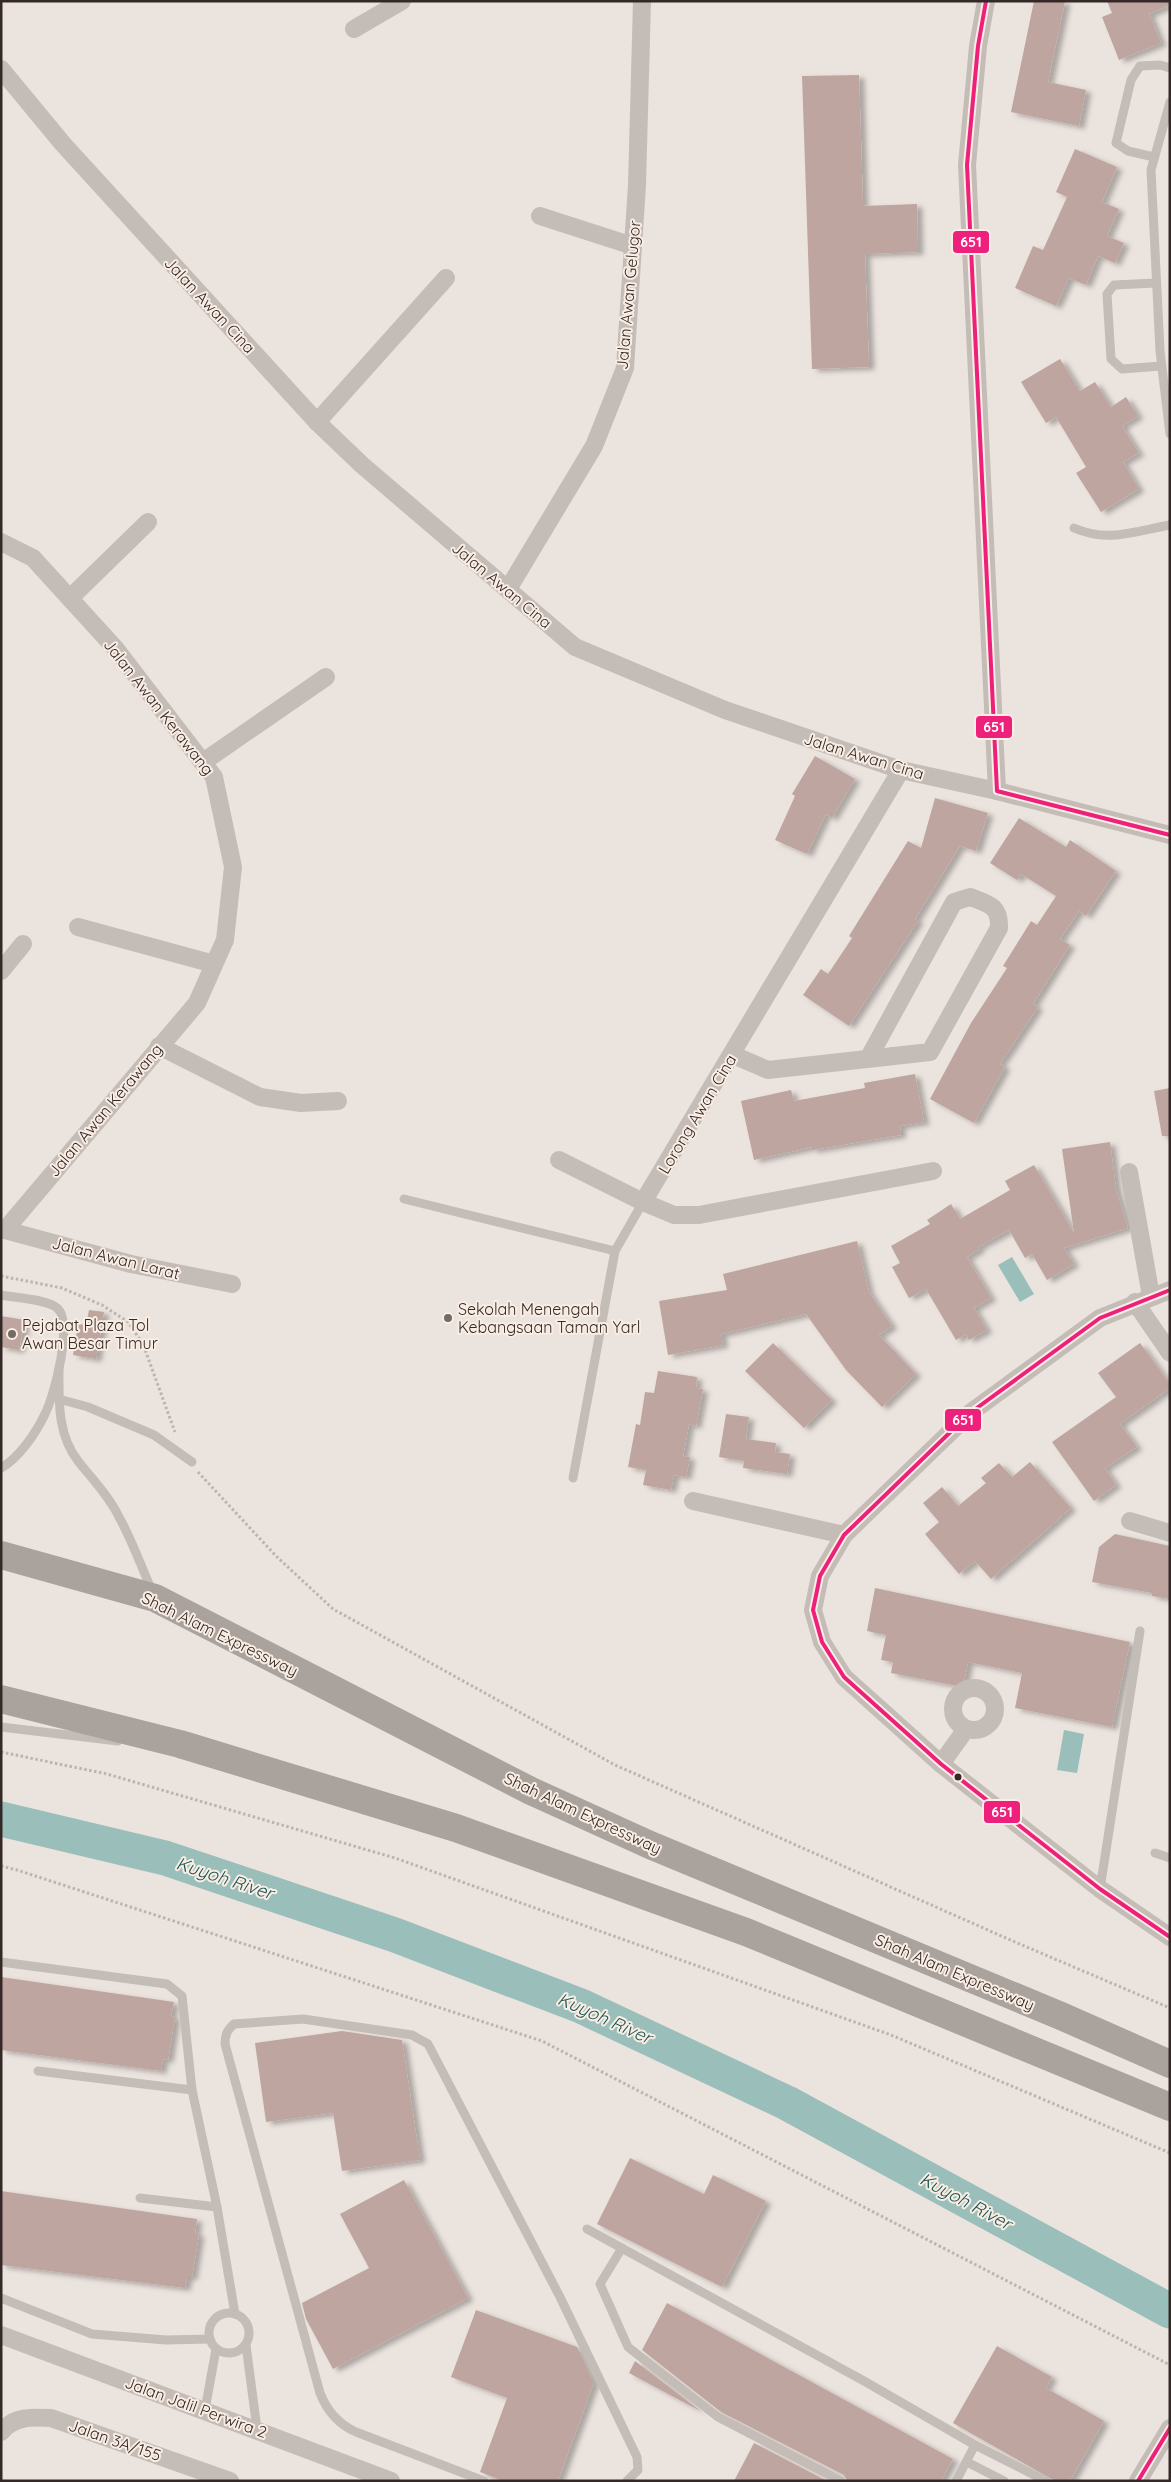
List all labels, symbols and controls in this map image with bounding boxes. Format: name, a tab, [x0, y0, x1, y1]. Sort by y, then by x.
street label: Jalan Awan Gelugor	[612, 220, 644, 370]
line badge: 651	[952, 230, 990, 254]
text: 651	[960, 233, 982, 251]
street label: Jalan Awan Cina	[160, 253, 260, 357]
street label: Jalan Awan Cina	[448, 537, 556, 633]
street label: Jalan Awan Kerawang	[100, 635, 218, 779]
line badge: 651	[975, 715, 1013, 739]
text: 651	[983, 718, 1005, 736]
street label: Jalan Awan Cina	[802, 728, 926, 784]
street label: Jalan Awan Kerawang	[43, 1039, 167, 1181]
street label: Lorong Awan Cina	[653, 1051, 741, 1177]
street label: Jalan Awan Larat	[50, 1232, 182, 1284]
place label: Sekolah Menengah Kebangsaan Taman Yarl	[458, 1299, 640, 1337]
marker: Sekolah Menengah Kebangsaan Taman Yarl	[442, 1312, 454, 1324]
place label: Pejabat Plaza Tol Awan Besar Timur	[22, 1315, 158, 1353]
marker: Pejabat Plaza Tol Awan Besar Timur	[6, 1328, 18, 1340]
line badge: 651	[944, 1408, 982, 1432]
text: 651	[952, 1411, 974, 1429]
street label: Shah Alam Expressway	[139, 1587, 301, 1681]
street label: Shah Alam Expressway	[501, 1768, 665, 1858]
unlabelled marker	[953, 1772, 963, 1782]
line badge: 651	[983, 1800, 1021, 1824]
text: 651	[991, 1803, 1013, 1821]
water label: Kuyoh River	[174, 1851, 278, 1905]
street label: Shah Alam Expressway	[872, 1929, 1038, 2015]
water label: Kuyoh River	[554, 1987, 658, 2050]
water label: Kuyoh River	[916, 2167, 1018, 2236]
street label: Jalan Jalil Perwira 2	[122, 2372, 270, 2442]
street label: Jalan 3A/155	[66, 2415, 164, 2465]

